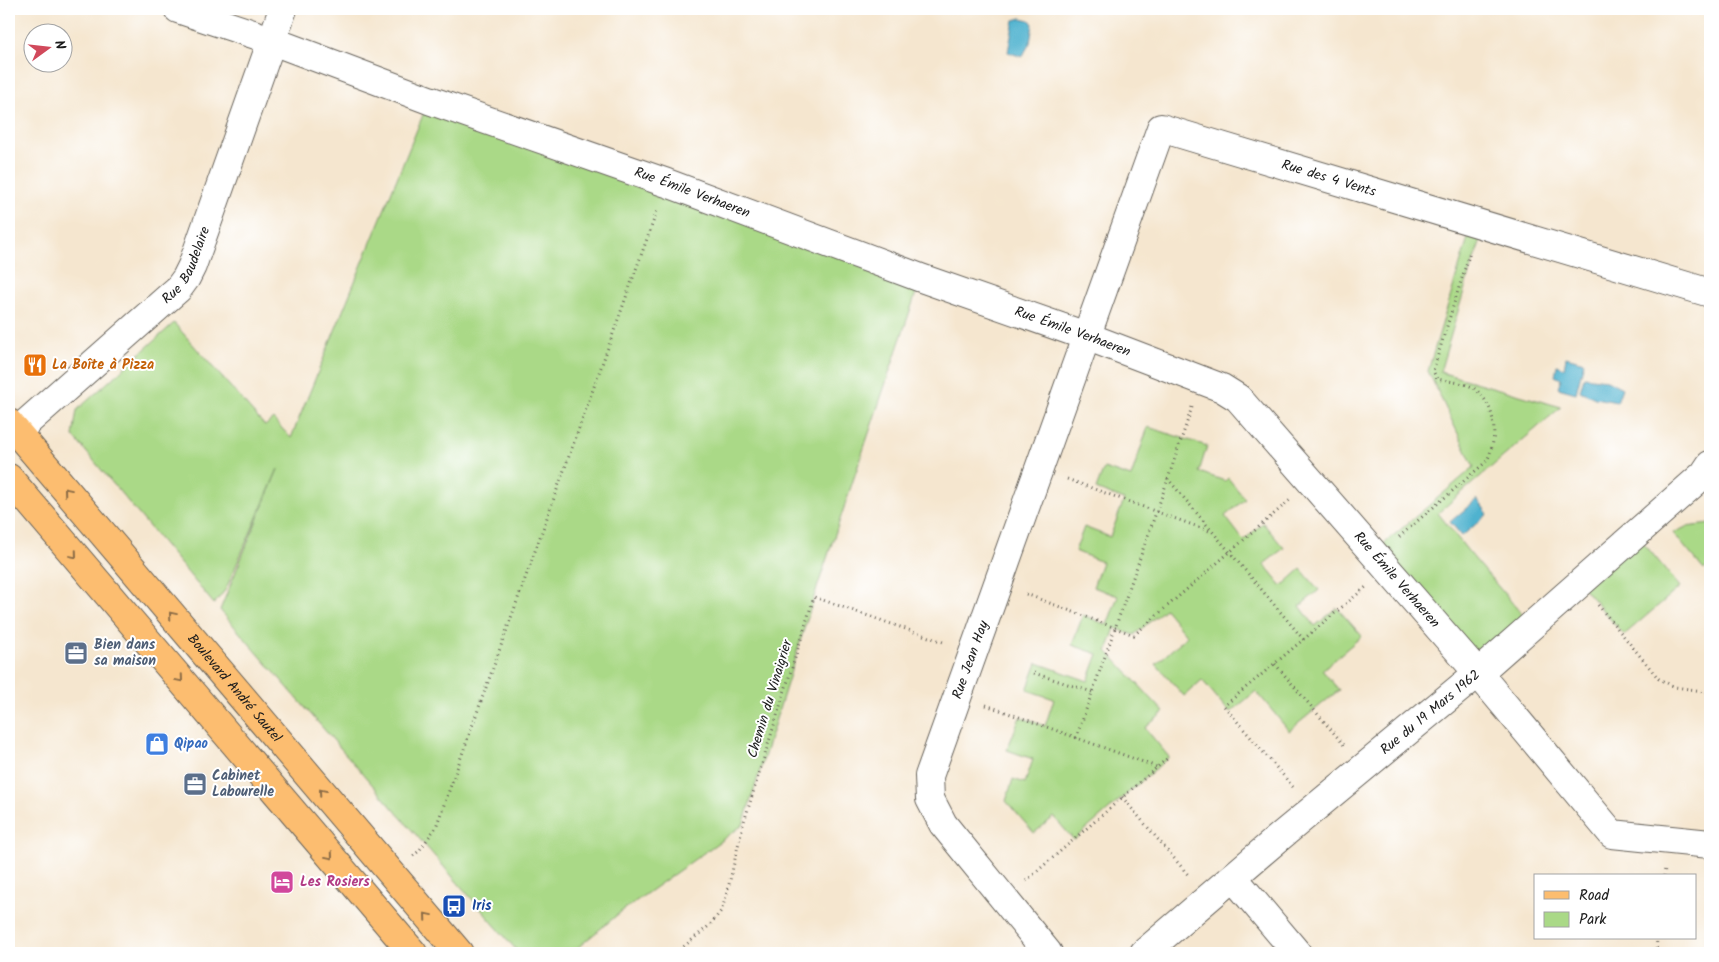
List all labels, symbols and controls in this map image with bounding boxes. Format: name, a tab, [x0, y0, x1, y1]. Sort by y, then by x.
north arrow	[22, 22, 72, 72]
text: N	[48, 38, 71, 52]
street label: Rue des 4 Vents	[1279, 154, 1379, 203]
street label: Rue Émile Verhaeren	[631, 161, 753, 224]
street label: Rue Baudelaire	[157, 223, 216, 309]
street label: Rue Émile Verhaeren	[1011, 301, 1134, 363]
restaurant icon: La Boîte à Pizza	[22, 352, 48, 378]
place label: La Boîte à Pizza	[52, 354, 154, 376]
one-way arrow	[63, 488, 72, 497]
street label: Rue Émile Verhaeren	[1348, 527, 1445, 633]
one-way arrow	[69, 550, 78, 559]
one-way arrow	[168, 612, 177, 621]
street label: Rue Jean Hay	[946, 617, 995, 702]
street label: Boulevard André Sautel	[182, 629, 287, 748]
place label: Bien dans sa maison	[94, 634, 156, 672]
street label: Chemin du Vinaigrier	[742, 636, 799, 761]
office icon: Bien dans sa maison	[63, 640, 89, 666]
street label: Rue du 19 Mars 1962	[1375, 664, 1485, 760]
one-way arrow	[174, 674, 183, 683]
shop icon: Qipao	[144, 731, 170, 757]
place label: Qipao	[174, 733, 209, 755]
place label: Cabinet Labourelle	[212, 765, 274, 803]
office icon: Cabinet Labourelle	[182, 771, 208, 797]
one-way arrow	[319, 789, 328, 798]
one-way arrow	[325, 851, 334, 860]
hotel icon: Les Rosiers	[269, 869, 295, 895]
place label: Les Rosiers	[300, 871, 370, 893]
legend	[1534, 874, 1696, 940]
text: Road	[1579, 884, 1610, 908]
bus stop icon: Iris	[441, 893, 467, 919]
place label: Iris	[472, 895, 492, 917]
text: Park	[1579, 908, 1607, 932]
one-way arrow	[424, 913, 433, 922]

